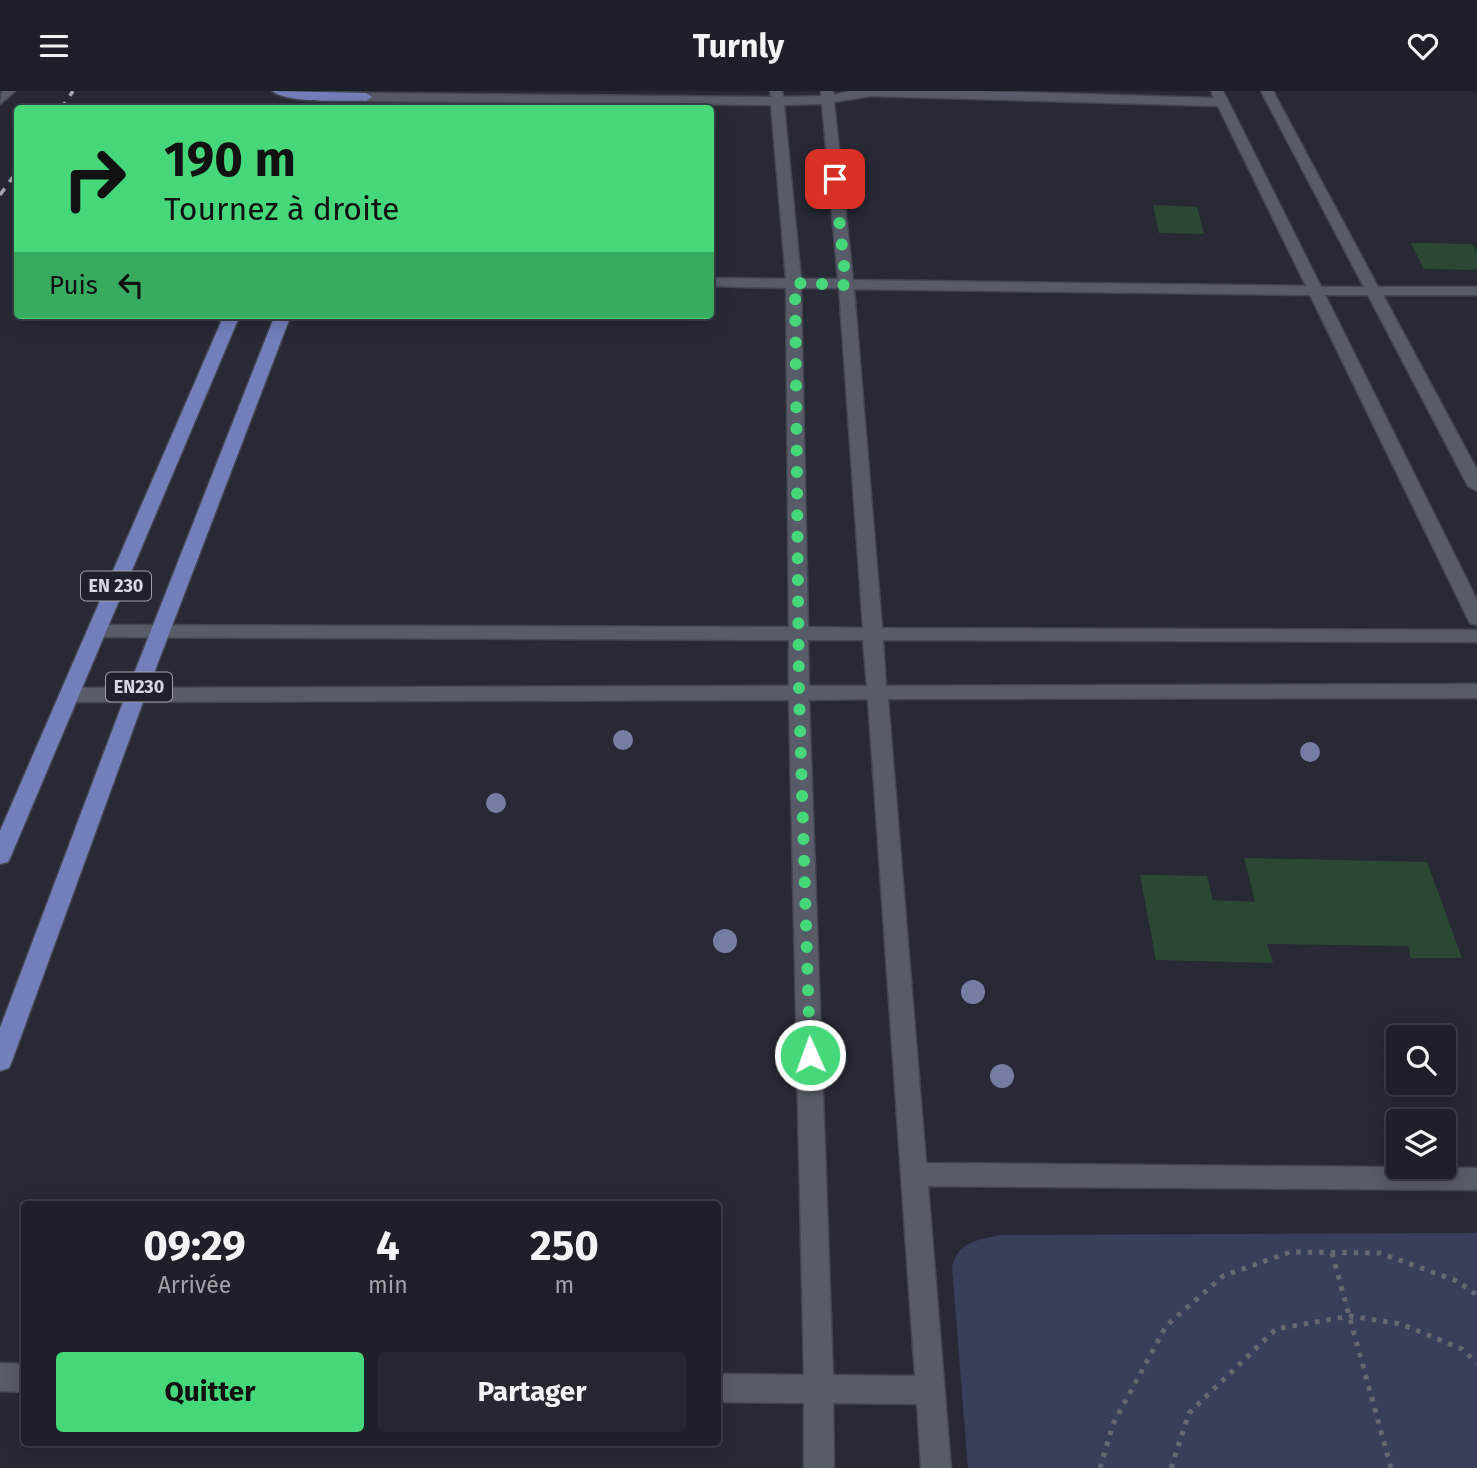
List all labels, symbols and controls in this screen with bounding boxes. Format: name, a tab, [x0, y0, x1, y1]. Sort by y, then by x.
icon: menu	[35, 27, 73, 65]
text: Turnly	[693, 27, 784, 65]
icon: heart	[1404, 27, 1442, 65]
text: 190 m	[164, 130, 296, 189]
icon: right	[49, 133, 140, 224]
pin	[805, 149, 865, 209]
icon: arrive	[816, 160, 854, 198]
text: Tournez à droite	[164, 190, 400, 228]
icon: left	[112, 266, 150, 304]
text: Puis	[49, 270, 98, 301]
road number: EN 230	[81, 571, 151, 600]
road number: EN230	[106, 673, 172, 701]
position arrow	[773, 1018, 847, 1092]
map controls	[1386, 1025, 1456, 1179]
button: search	[1386, 1025, 1456, 1095]
button: layers	[1386, 1109, 1456, 1179]
text: 09:29	[143, 1221, 246, 1271]
text: 4	[376, 1221, 400, 1271]
text: 250	[530, 1221, 599, 1271]
text: Arrivée	[158, 1271, 231, 1299]
text: min	[368, 1271, 408, 1299]
text: m	[555, 1271, 574, 1299]
button: Quitter	[56, 1352, 364, 1432]
button: Partager	[378, 1352, 686, 1432]

